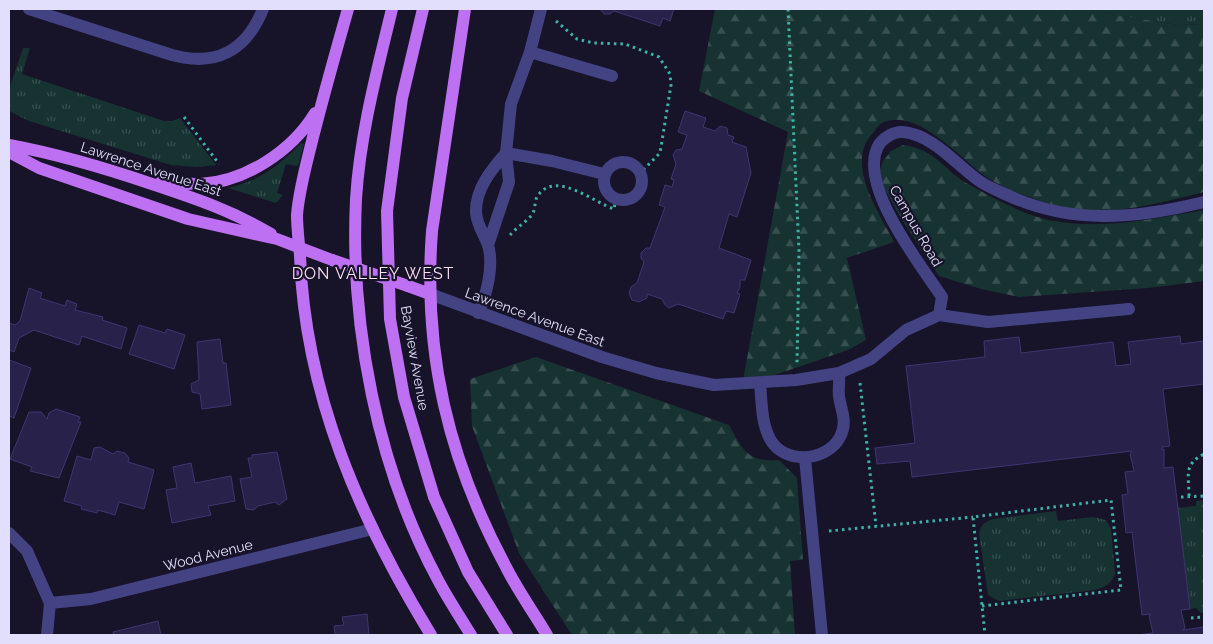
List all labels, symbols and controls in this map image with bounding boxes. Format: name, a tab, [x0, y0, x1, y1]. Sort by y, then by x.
street label: Lawrence Avenue East	[79, 139, 224, 199]
street label: Campus Road	[886, 183, 946, 269]
district label: DON VALLEY WEST	[292, 264, 454, 283]
street label: Lawrence Avenue East	[463, 284, 607, 350]
street label: Bayview Avenue	[398, 304, 432, 412]
street label: Wood Avenue	[162, 536, 254, 574]

